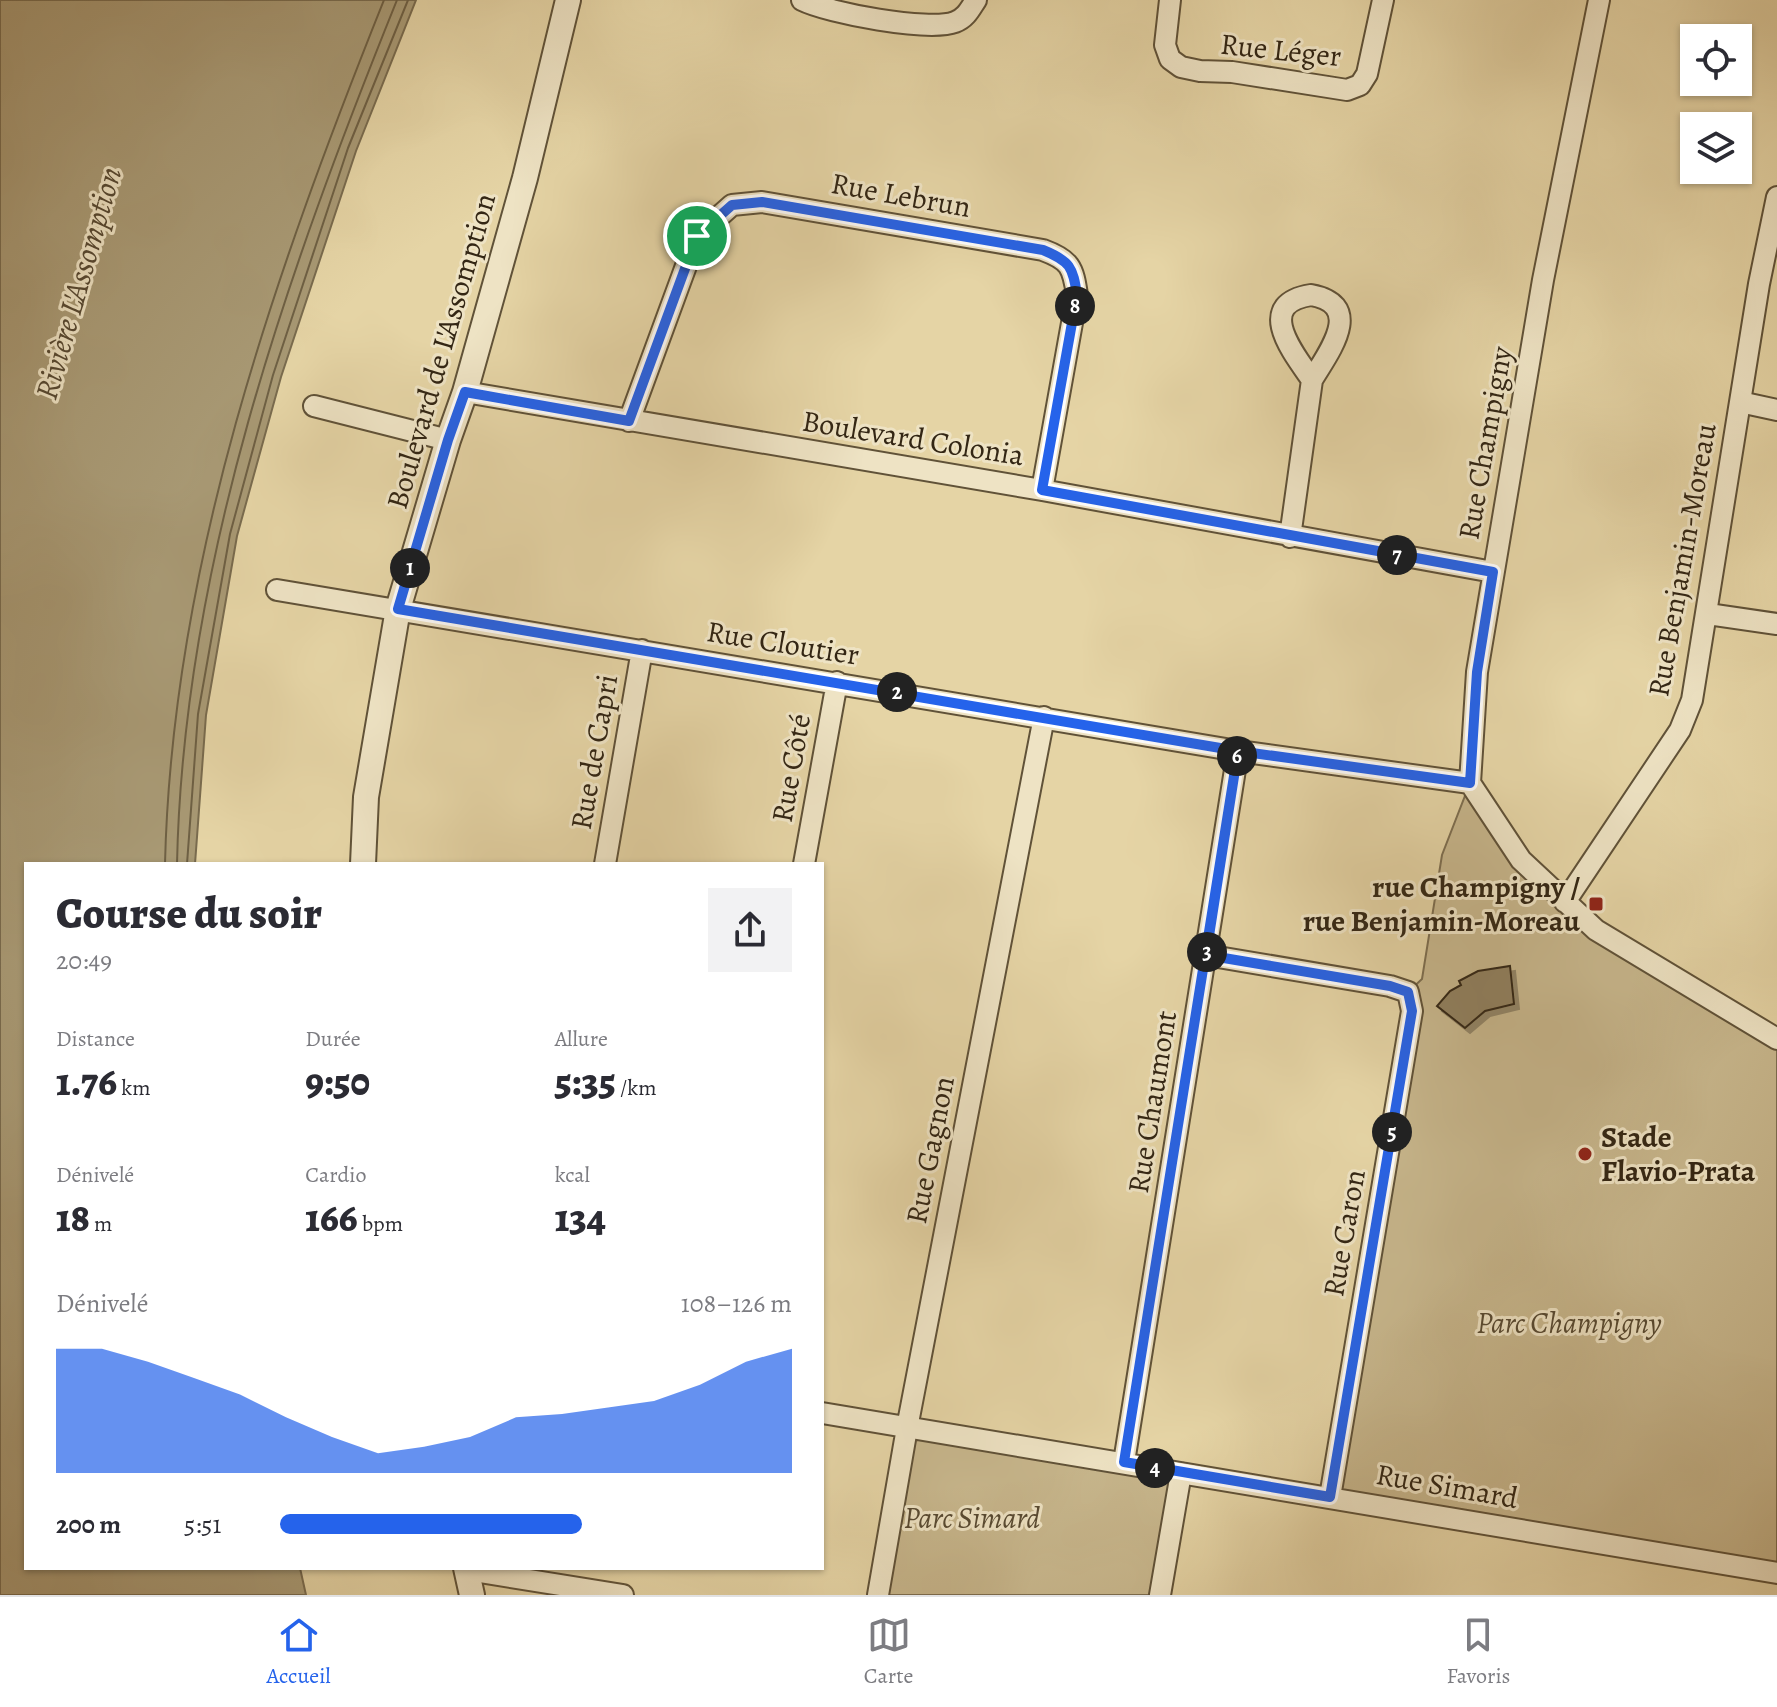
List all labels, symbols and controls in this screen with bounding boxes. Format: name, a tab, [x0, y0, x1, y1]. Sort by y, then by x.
street label: Rue Léger	[1219, 24, 1343, 76]
map controls	[1680, 24, 1752, 184]
button: locate	[1680, 24, 1752, 96]
button: layers	[1680, 112, 1752, 184]
water label: Rivière L'Assomption	[24, 162, 132, 404]
street label: Rue Lebrun	[828, 163, 974, 227]
street label: Boulevard de L'Assomption	[377, 188, 505, 514]
pin	[663, 202, 731, 270]
icon: arrive	[675, 214, 719, 258]
pin: 8	[1055, 286, 1095, 326]
text: 8	[1070, 291, 1080, 321]
street label: Rue Champigny	[1448, 343, 1522, 543]
street label: Boulevard Colonia	[799, 401, 1027, 475]
street label: Rue Benjamin-Moreau	[1638, 419, 1726, 700]
pin: 7	[1377, 535, 1417, 575]
text: 7	[1392, 540, 1402, 570]
pin: 1	[390, 548, 430, 588]
text: 1	[406, 553, 414, 583]
street label: Rue Cloutier	[704, 611, 862, 675]
street label: Rue de Capri	[561, 671, 627, 833]
pin: 2	[877, 672, 917, 712]
text: 2	[892, 677, 902, 707]
street label: Rue Côté	[762, 711, 820, 825]
pin: 6	[1217, 736, 1257, 776]
text: 6	[1232, 741, 1242, 771]
place label: rue Champigny / rue Benjamin-Moreau	[1303, 867, 1581, 941]
text: Course du soir	[56, 883, 322, 943]
button: share	[708, 888, 792, 972]
marker: rue Champigny / rue Benjamin-Moreau	[1587, 895, 1605, 913]
pin: 3	[1187, 932, 1227, 972]
text: 3	[1202, 937, 1212, 967]
text: 20:49	[56, 943, 112, 978]
street label: Rue Chaumont	[1118, 1008, 1186, 1196]
text: Distance	[56, 1024, 135, 1054]
text: Durée	[305, 1024, 361, 1054]
text: Allure	[555, 1024, 608, 1054]
text: 1.76	[56, 1054, 117, 1109]
text: 9:50	[305, 1054, 370, 1109]
text: 5:35	[555, 1054, 616, 1109]
text: km	[117, 1073, 151, 1103]
text: /km	[616, 1073, 657, 1103]
street label: Rue Gagnon	[896, 1073, 964, 1227]
pin: 5	[1372, 1112, 1412, 1152]
text: 5	[1387, 1117, 1397, 1147]
place label: Stade Flavio-Prata	[1601, 1117, 1756, 1191]
marker: Stade Flavio-Prata	[1576, 1145, 1594, 1163]
text: Dénivelé	[56, 1160, 134, 1190]
text: Cardio	[305, 1160, 367, 1190]
text: kcal	[555, 1160, 590, 1190]
street label: Rue Caron	[1313, 1166, 1375, 1300]
text: 18	[56, 1190, 90, 1245]
text: 166	[305, 1190, 358, 1245]
text: 134	[555, 1190, 606, 1245]
text: m	[90, 1209, 112, 1239]
text: bpm	[358, 1209, 403, 1239]
text: Dénivelé	[56, 1286, 148, 1321]
text: 108–126 m	[681, 1286, 792, 1321]
park label: Parc Champigny	[1476, 1303, 1662, 1343]
pin: 4	[1135, 1448, 1175, 1488]
text: 4	[1150, 1453, 1160, 1483]
street label: Rue Simard	[1373, 1454, 1522, 1518]
park label: Parc Simard	[904, 1498, 1040, 1538]
text: 200 m	[56, 1507, 121, 1542]
text: 5:51	[184, 1507, 221, 1542]
tab: Accueil	[267, 1613, 331, 1691]
tab: Carte	[864, 1613, 913, 1691]
tab: Favoris	[1446, 1613, 1510, 1691]

